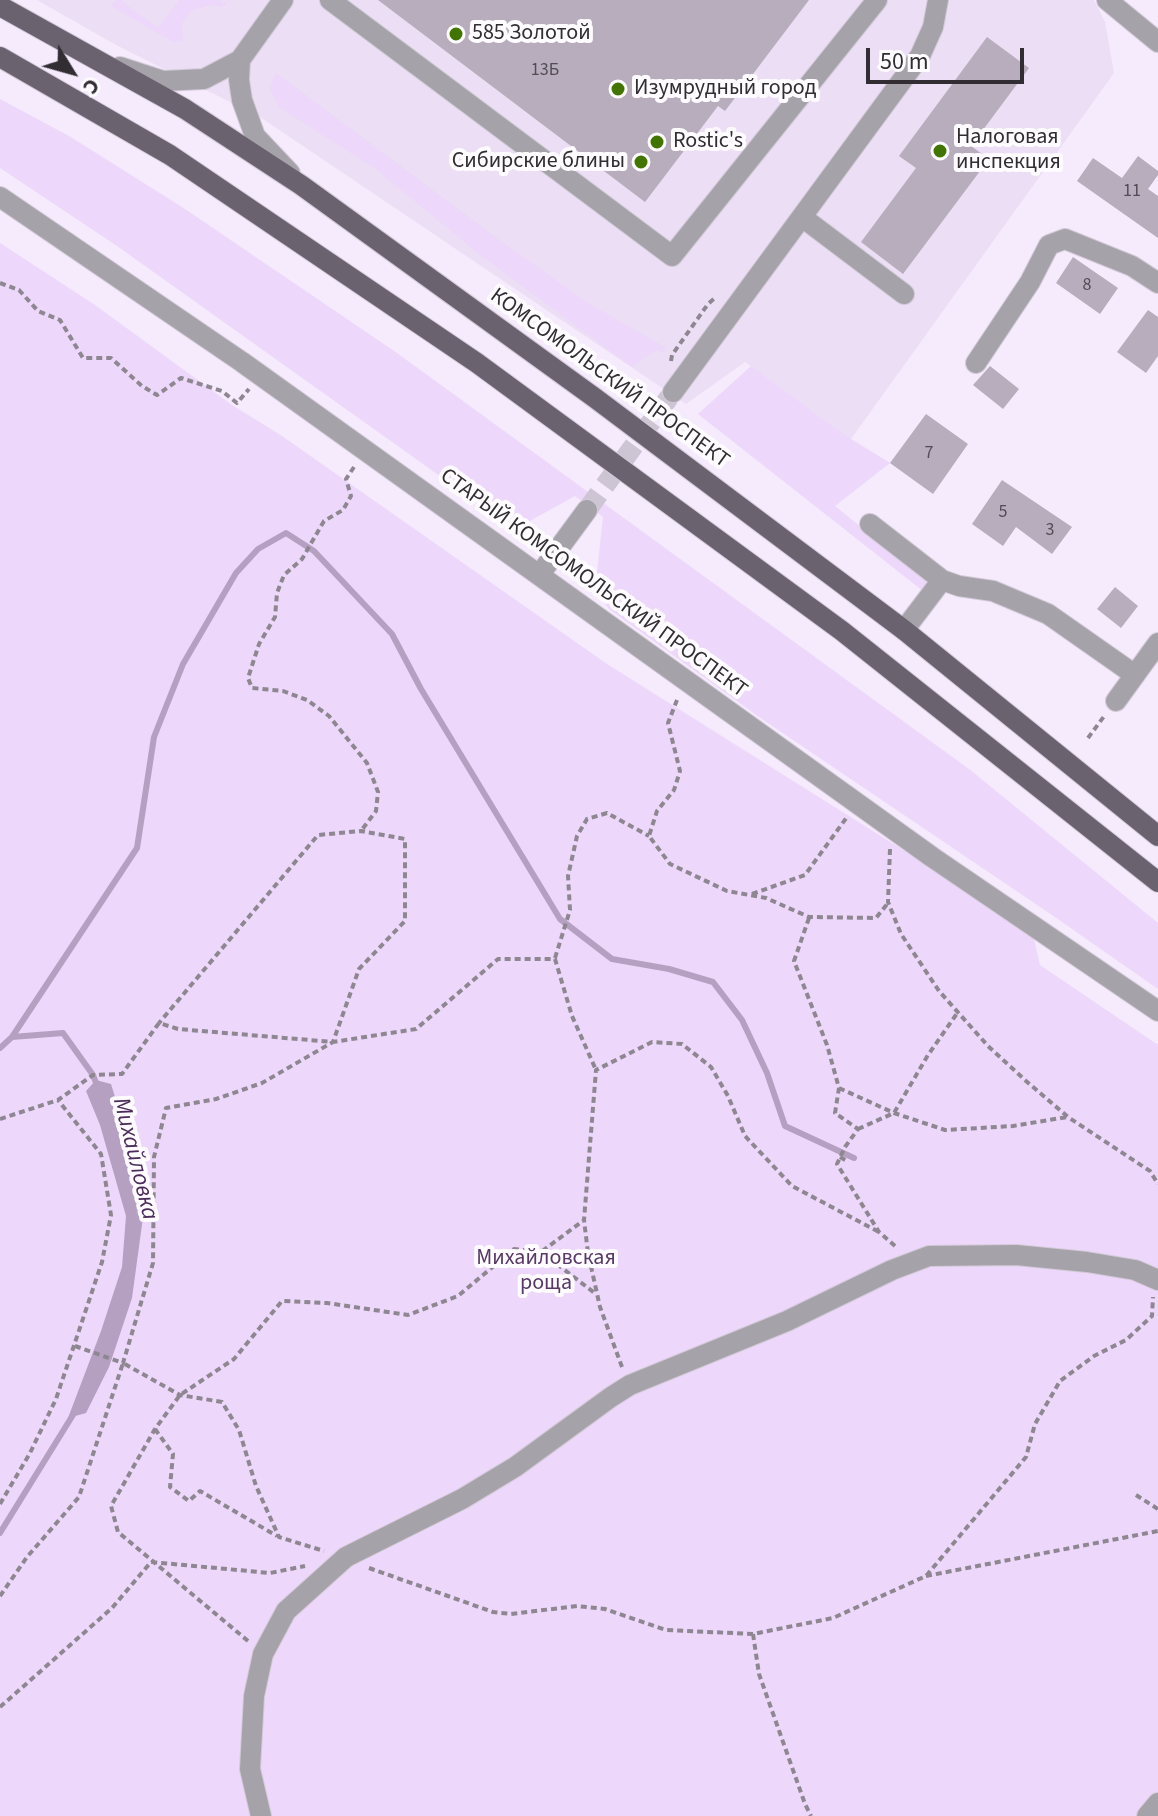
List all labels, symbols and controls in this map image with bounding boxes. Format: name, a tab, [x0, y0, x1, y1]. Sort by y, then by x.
place label: 585 Золотой	[472, 21, 591, 47]
marker: 585 Золотой	[447, 25, 465, 43]
north arrow	[32, 32, 112, 112]
scale bar	[870, 32, 1028, 82]
text: 50 m	[880, 44, 929, 79]
house number: 13Б	[531, 60, 559, 82]
text: С	[75, 72, 108, 101]
place label: Изумрудный город	[634, 76, 817, 102]
marker: Изумрудный город	[609, 80, 627, 98]
place label: Налоговая инспекция	[956, 125, 1061, 176]
place label: Rostic's	[673, 129, 743, 155]
marker: Rostic's	[648, 133, 666, 151]
marker: Налоговая инспекция	[931, 142, 949, 160]
place label: Сибирские блины	[452, 149, 625, 175]
marker: Сибирские блины	[632, 153, 650, 171]
house number: 11	[1123, 181, 1141, 203]
house number: 8	[1083, 275, 1091, 297]
street label: КОМСОМОЛЬСКИЙ ПРОСПЕКТ	[484, 283, 734, 475]
house number: 7	[925, 443, 933, 465]
street label: СТАРЫЙ КОМСОМОЛЬСКИЙ ПРОСПЕКТ	[434, 464, 752, 704]
house number: 5	[999, 502, 1007, 524]
house number: 3	[1046, 520, 1054, 542]
water label: Михайловка	[105, 1095, 163, 1223]
park label: Михайловская роща	[476, 1246, 616, 1298]

